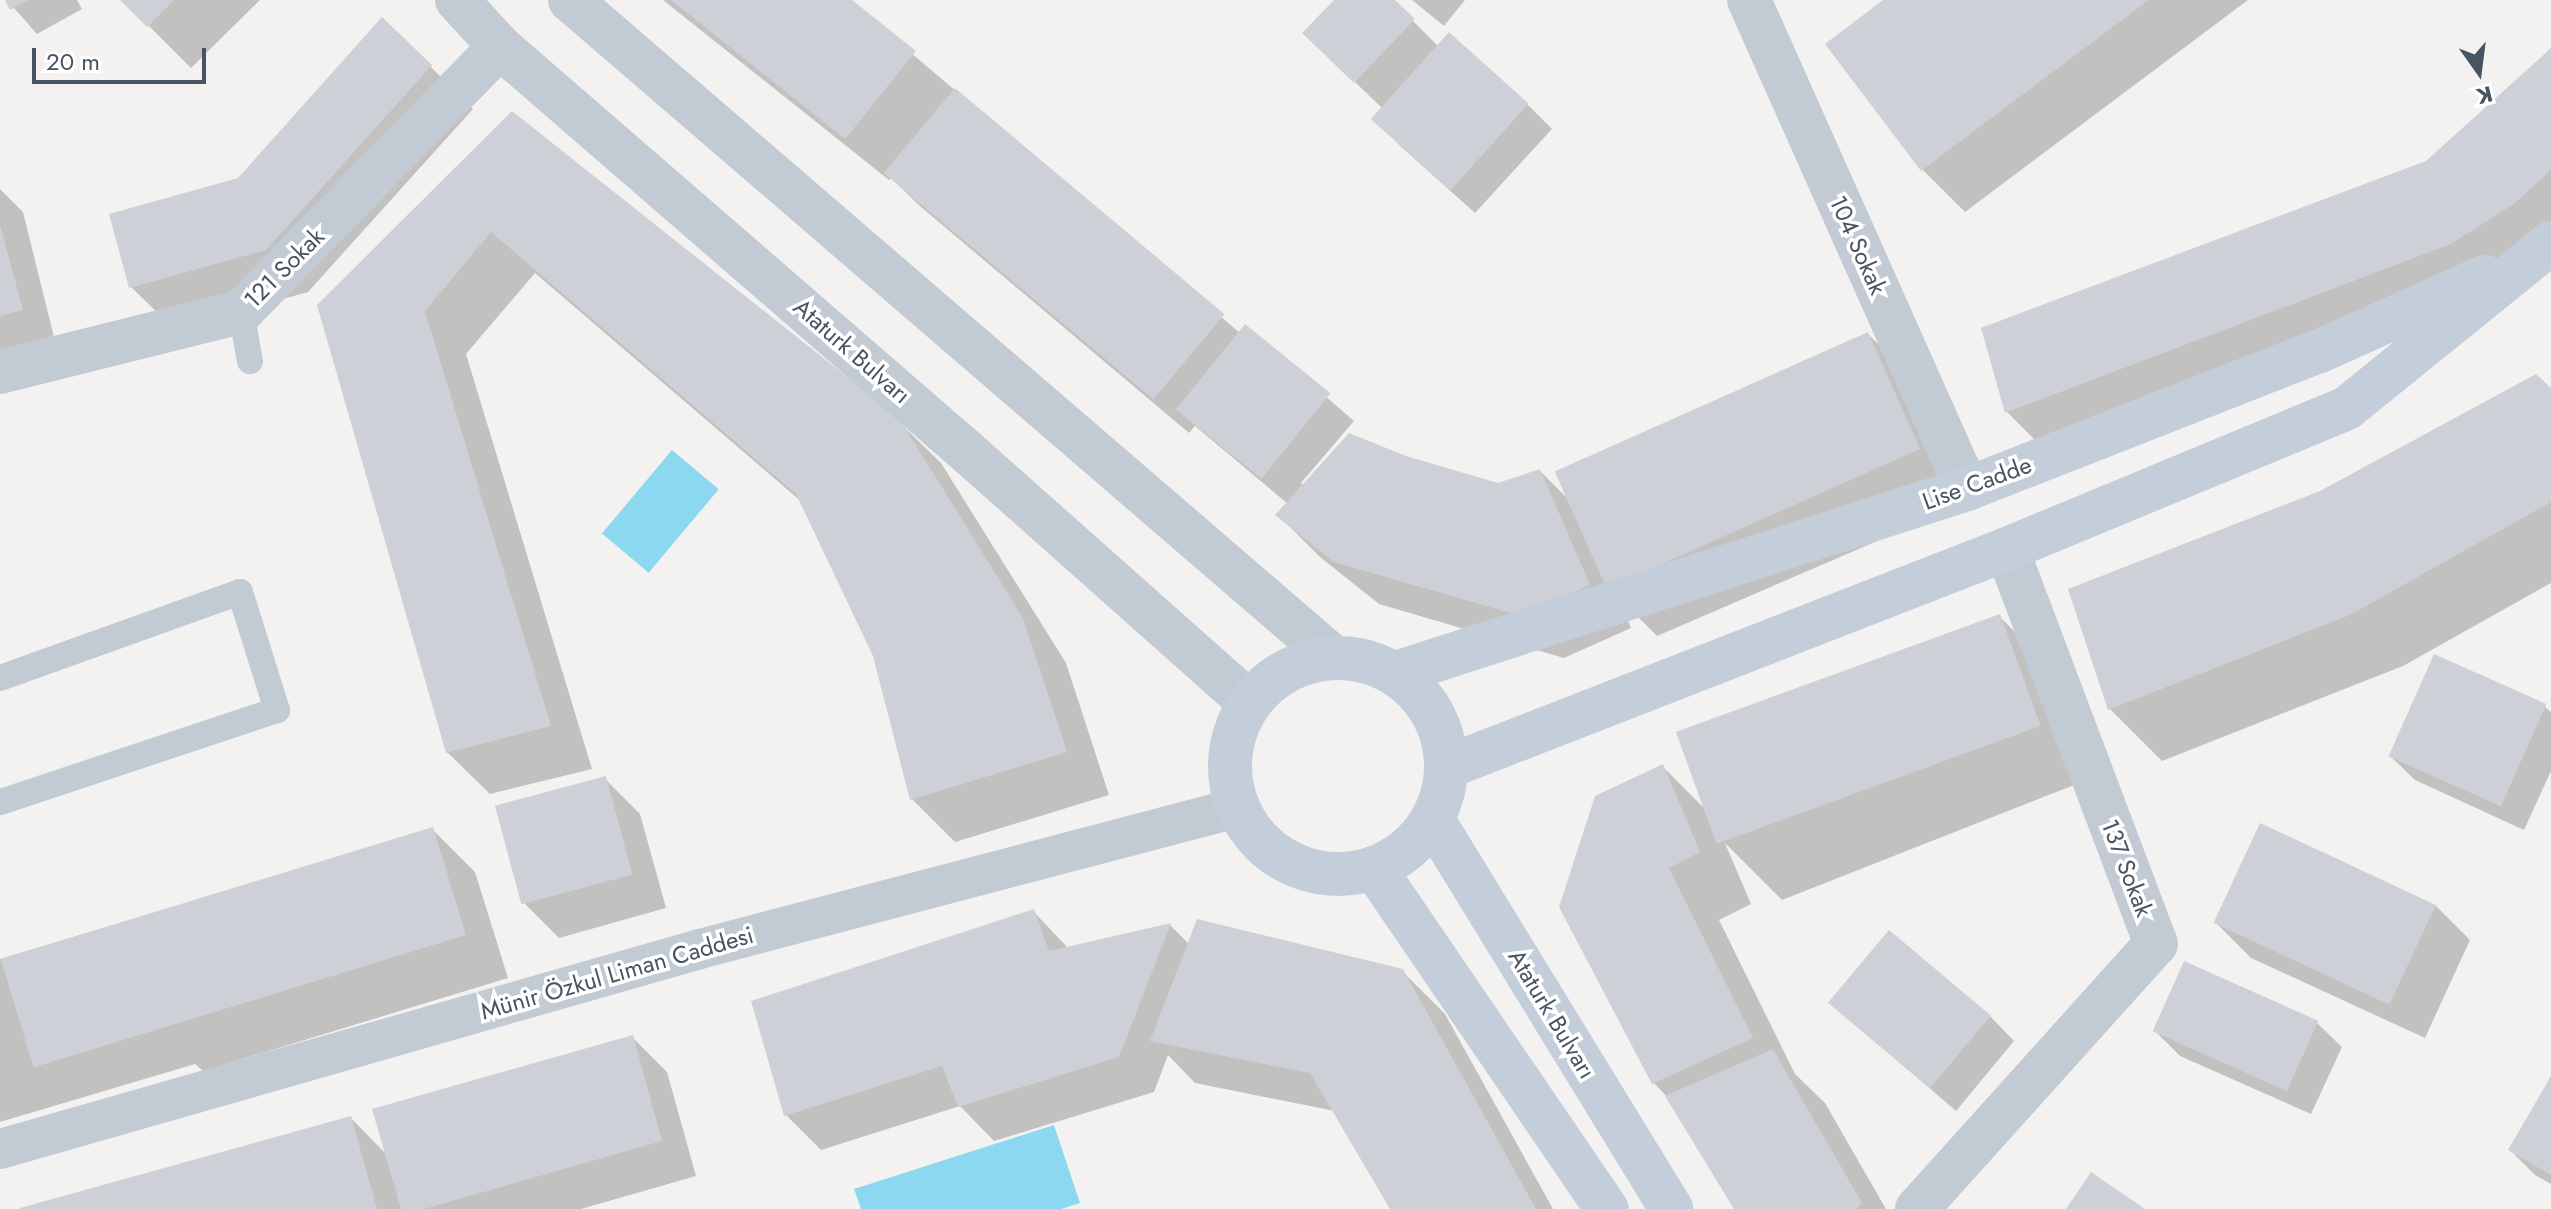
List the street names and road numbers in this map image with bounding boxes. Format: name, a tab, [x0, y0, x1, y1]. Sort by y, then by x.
street label: 104 Sokak	[1823, 191, 1893, 299]
street label: 121 Sokak	[238, 222, 330, 314]
street label: Ataturk Bulvarı	[788, 292, 916, 410]
street label: Lise Cadde	[1919, 450, 2035, 516]
street label: 137 Sokak	[2095, 815, 2159, 921]
street label: Münir Özkul Liman Caddesi	[477, 920, 757, 1026]
street label: Ataturk Bulvarı	[1502, 944, 1602, 1084]

